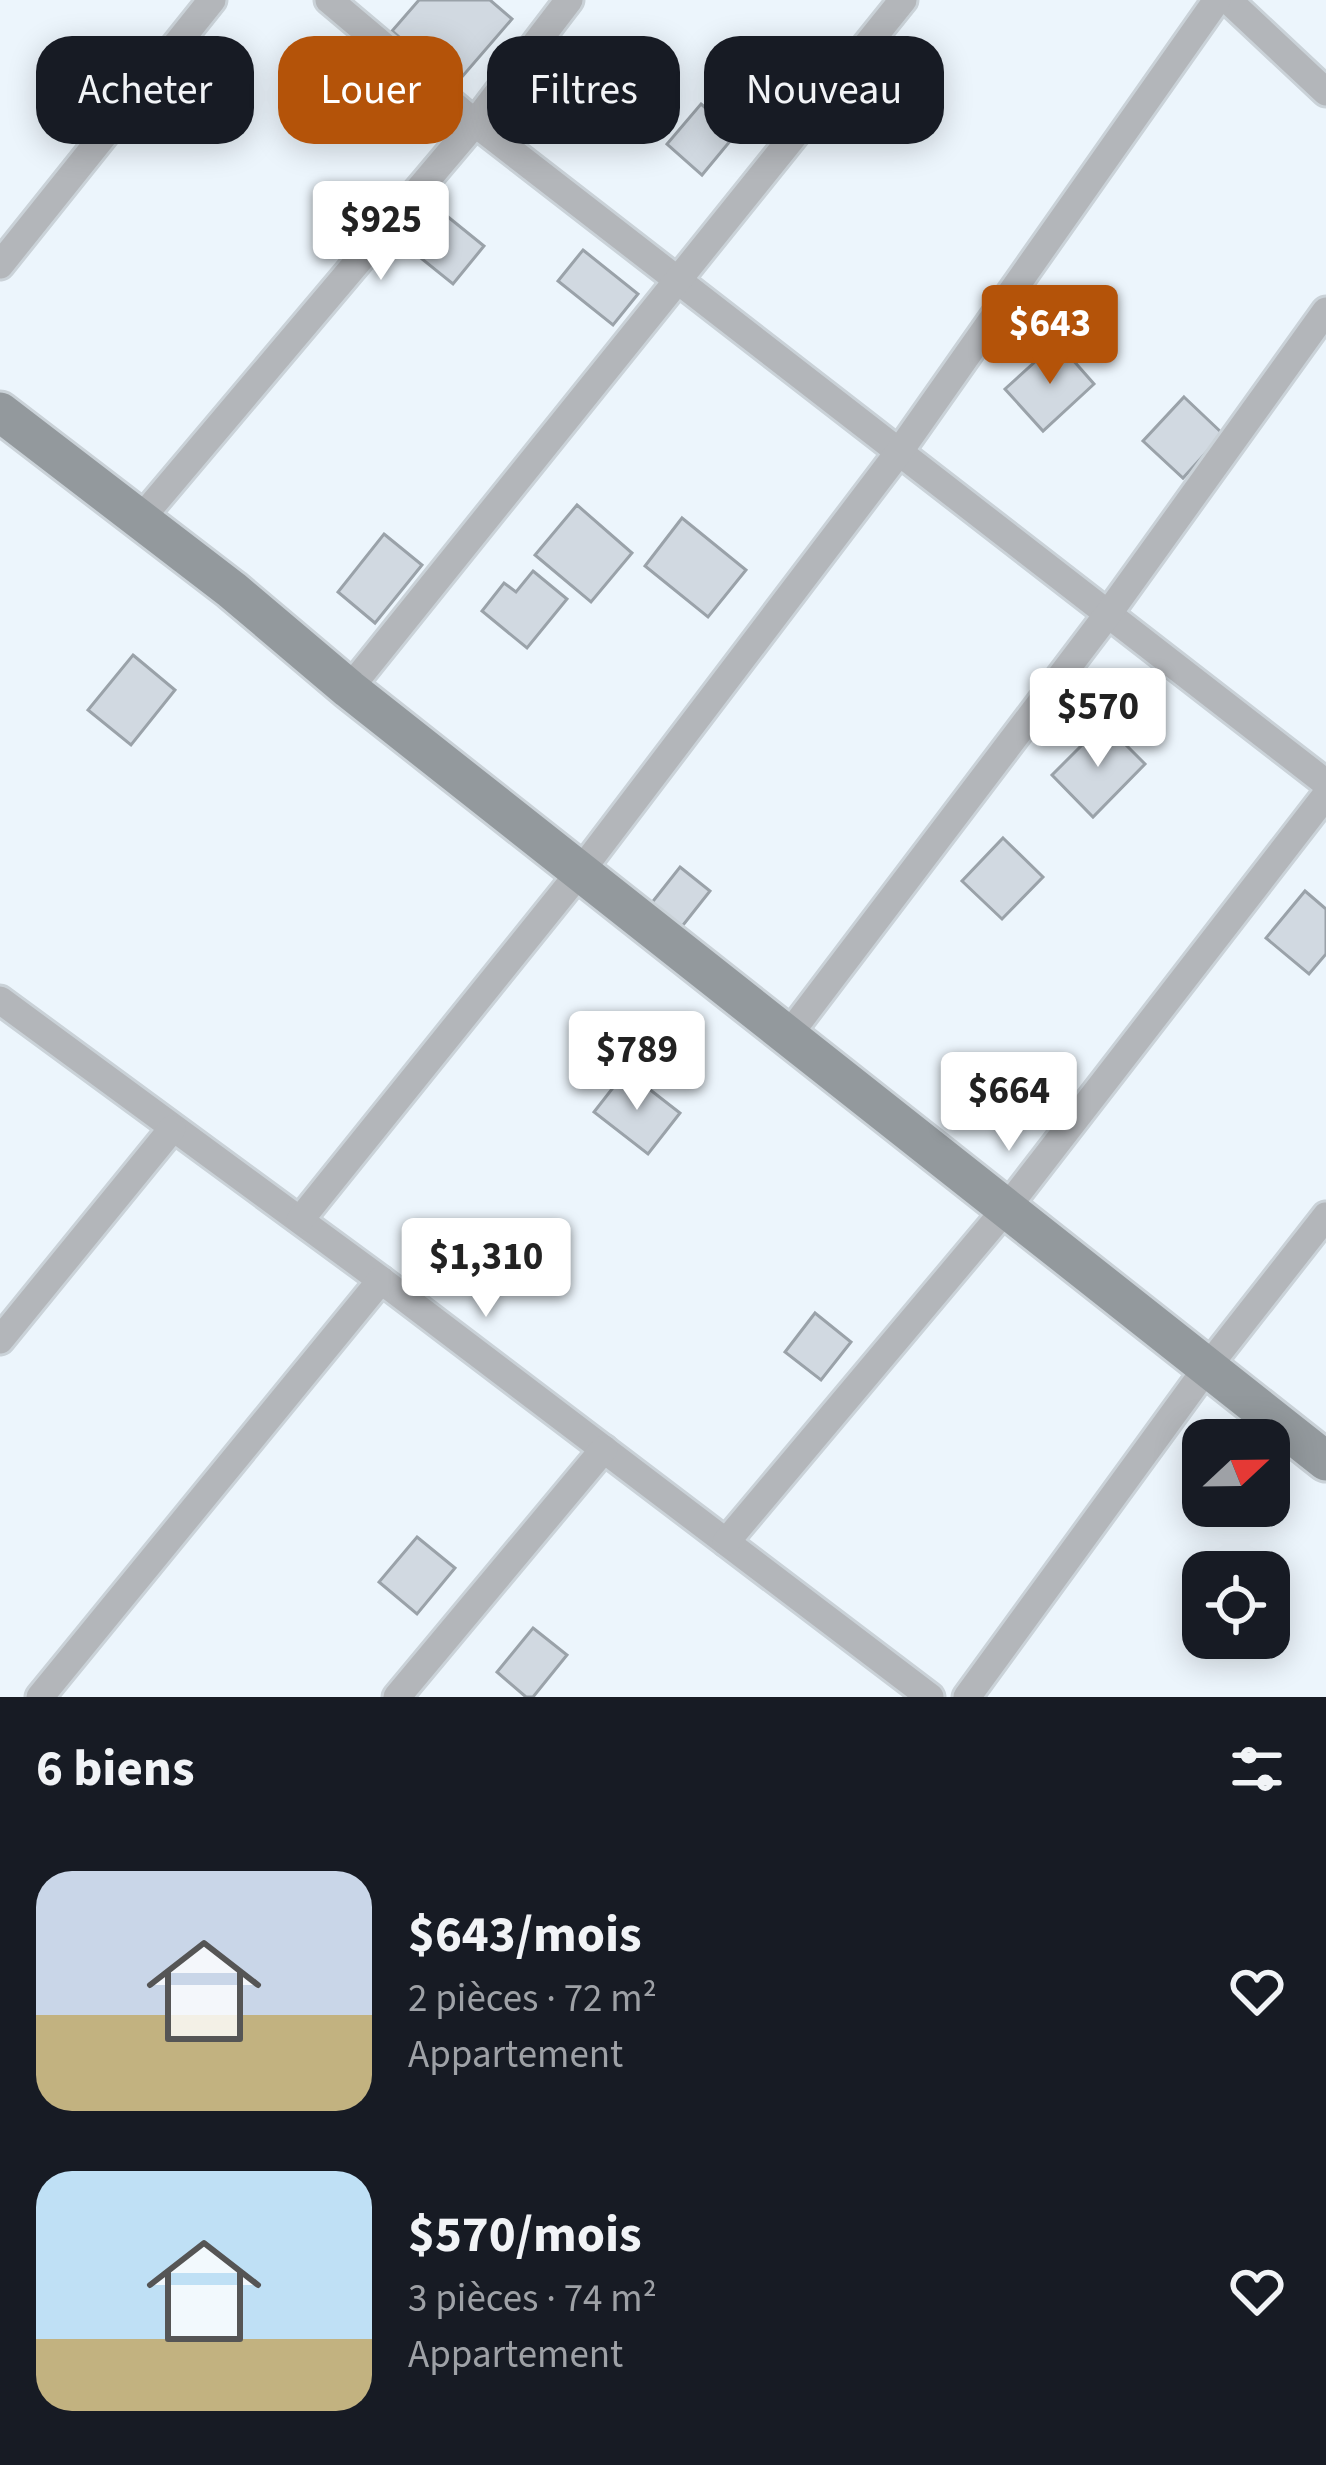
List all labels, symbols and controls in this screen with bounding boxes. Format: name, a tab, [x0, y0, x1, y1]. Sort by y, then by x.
chip: Acheter	[36, 36, 254, 144]
chip: Louer	[278, 36, 463, 144]
chip: Filtres	[487, 36, 680, 144]
chip: Nouveau	[704, 36, 944, 144]
pin: $925	[310, 181, 452, 283]
text: $925	[340, 192, 422, 248]
pin: $643	[979, 285, 1121, 387]
text: $643	[1009, 296, 1091, 352]
pin: $570	[1027, 668, 1169, 770]
text: $570	[1057, 679, 1139, 735]
pin: $789	[566, 1011, 708, 1113]
text: $789	[596, 1022, 678, 1078]
pin: $664	[938, 1052, 1080, 1154]
text: $664	[968, 1063, 1050, 1119]
pin: $1,310	[388, 1218, 584, 1320]
text: $1,310	[429, 1229, 543, 1285]
north arrow	[1182, 1419, 1290, 1527]
map controls	[1182, 1419, 1290, 1659]
button: locate	[1182, 1551, 1290, 1659]
text: 6 biens	[36, 1733, 195, 1805]
icon: filters	[1224, 1736, 1290, 1802]
text: $643/mois	[408, 1899, 642, 1971]
icon: home	[132, 1919, 276, 2063]
icon: heart	[1224, 1958, 1290, 2024]
text: 2 pièces · 72 m²	[408, 1971, 657, 2027]
text: Appartement	[408, 2027, 623, 2083]
text: $570/mois	[408, 2199, 642, 2271]
icon: home	[132, 2219, 276, 2363]
icon: heart	[1224, 2258, 1290, 2324]
text: 3 pièces · 74 m²	[408, 2271, 657, 2327]
text: Appartement	[408, 2327, 623, 2383]

